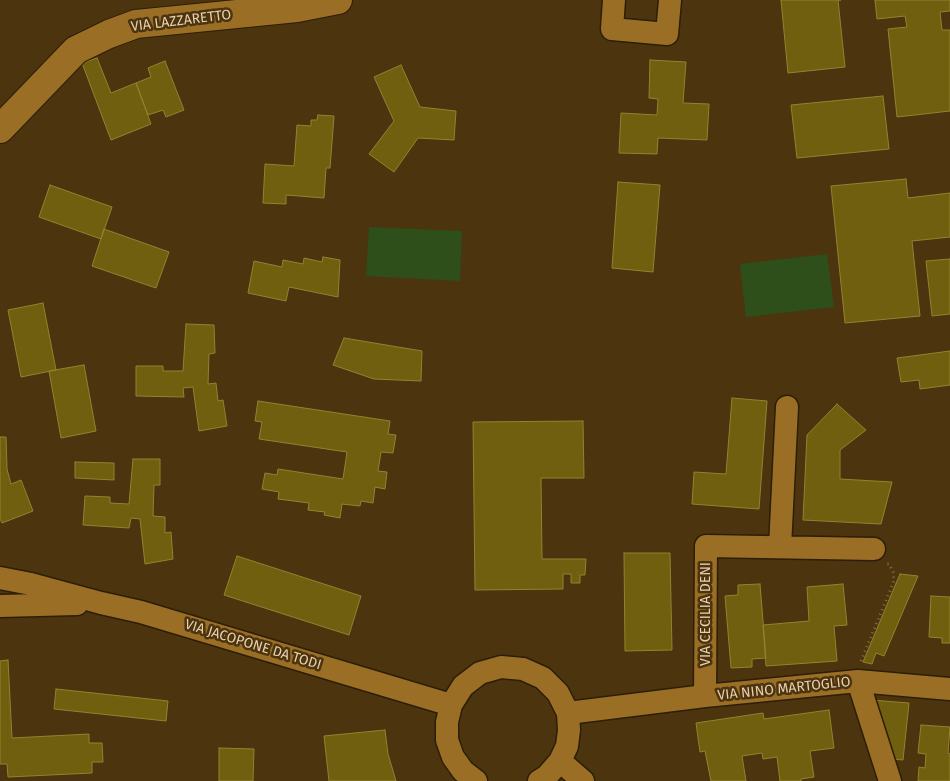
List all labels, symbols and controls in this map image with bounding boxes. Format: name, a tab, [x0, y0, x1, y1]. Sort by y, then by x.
street label: VIA LAZZARETTO	[130, 7, 232, 35]
street label: VIA CECILIA DENI	[698, 562, 714, 666]
street label: VIA JACOPONE DA TODI	[183, 616, 323, 674]
street label: VIA NINO MARTOGLIO	[717, 674, 851, 704]

